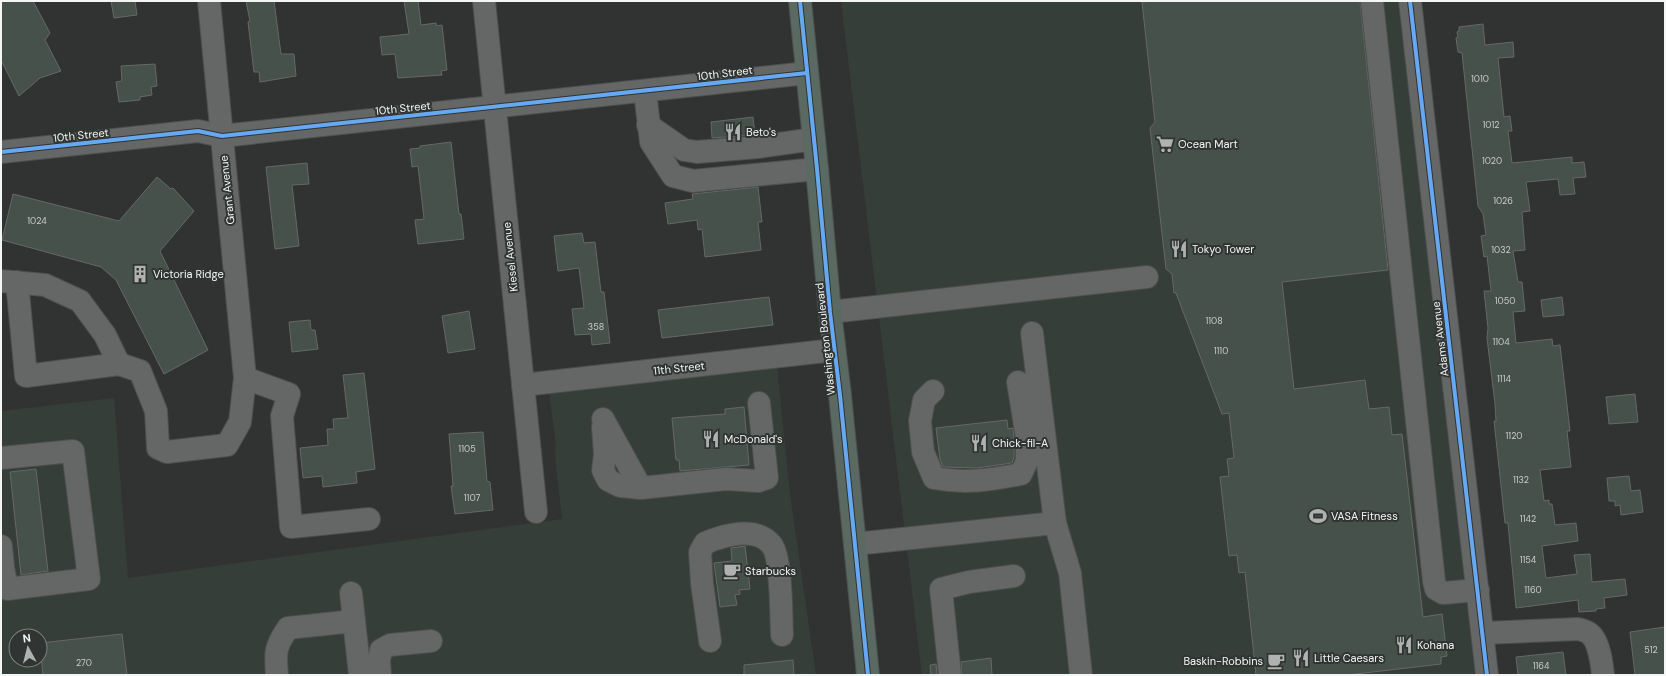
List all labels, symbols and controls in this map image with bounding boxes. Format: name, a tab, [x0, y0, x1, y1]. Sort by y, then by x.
street label: 10th Street	[697, 63, 753, 83]
house number: 1010	[1471, 73, 1489, 85]
street label: 10th Street	[375, 98, 431, 118]
house number: 1012	[1483, 119, 1499, 131]
restaurant icon: Beto's	[723, 122, 743, 142]
street label: 10th Street	[53, 125, 109, 145]
place label: Beto's	[746, 125, 776, 139]
supermarket icon: Ocean Mart	[1155, 134, 1175, 154]
place label: Ocean Mart	[1178, 137, 1238, 151]
street label: Grant Avenue	[216, 155, 238, 225]
house number: 1020	[1482, 155, 1502, 167]
house number: 1026	[1493, 195, 1513, 207]
house number: 1024	[27, 215, 47, 227]
street label: Kiesel Avenue	[499, 222, 521, 292]
restaurant icon: Tokyo Tower	[1169, 239, 1189, 259]
place label: Tokyo Tower	[1192, 242, 1254, 256]
house number: 1032	[1491, 244, 1511, 256]
building icon: Victoria Ridge	[130, 264, 150, 284]
place label: Victoria Ridge	[153, 267, 224, 281]
street label: Washington Boulevard	[812, 282, 838, 396]
house number: 1050	[1495, 295, 1515, 307]
street label: Adams Avenue	[1428, 301, 1452, 377]
house number: 1108	[1205, 315, 1223, 327]
house number: 358	[588, 321, 604, 333]
house number: 1104	[1492, 336, 1510, 348]
house number: 1110	[1214, 345, 1228, 357]
street label: 11th Street	[653, 358, 705, 378]
house number: 1114	[1497, 373, 1511, 385]
restaurant icon: McDonald's	[701, 429, 721, 449]
house number: 1120	[1506, 430, 1522, 442]
place label: McDonald's	[724, 432, 783, 446]
restaurant icon: Chick-fil-A	[969, 433, 989, 453]
place label: Chick-fil-A	[992, 436, 1048, 450]
house number: 1105	[458, 443, 476, 455]
house number: 1132	[1513, 474, 1529, 486]
house number: 1107	[464, 492, 480, 504]
sports icon: VASA Fitness	[1308, 506, 1328, 526]
place label: VASA Fitness	[1331, 509, 1398, 523]
house number: 1142	[1520, 513, 1536, 525]
house number: 1154	[1520, 554, 1537, 566]
cafe icon: Starbucks	[722, 561, 742, 581]
place label: Starbucks	[745, 564, 796, 578]
house number: 1160	[1524, 584, 1542, 596]
north arrow	[8, 628, 48, 668]
text: N	[22, 631, 32, 646]
restaurant icon: Kohana	[1394, 635, 1414, 655]
place label: Kohana	[1417, 638, 1454, 652]
house number: 512	[1644, 644, 1658, 656]
restaurant icon: Little Caesars	[1291, 648, 1311, 668]
cafe icon: Baskin-Robbins	[1266, 651, 1286, 671]
place label: Little Caesars	[1314, 651, 1384, 665]
place label: Baskin-Robbins	[1183, 654, 1263, 668]
house number: 270	[76, 657, 92, 669]
house number: 1164	[1533, 660, 1550, 672]

